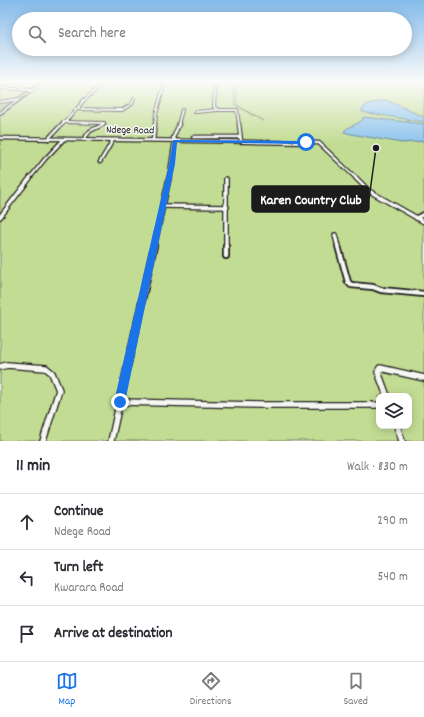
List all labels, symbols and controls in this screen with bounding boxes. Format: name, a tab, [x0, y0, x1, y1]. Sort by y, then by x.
search box	[12, 12, 412, 56]
icon: search	[26, 23, 48, 45]
text: Search here	[58, 23, 126, 45]
street label: Ndege Road	[106, 123, 154, 139]
route start	[297, 133, 315, 151]
callout: Karen Country Club	[252, 186, 369, 212]
text: Karen Country Club	[260, 191, 362, 211]
route end	[111, 393, 129, 411]
map controls	[376, 393, 412, 429]
button: layers	[376, 393, 412, 429]
text: 11 min	[16, 455, 50, 479]
text: Walk · 830 m	[347, 458, 408, 477]
text: Continue	[54, 501, 103, 523]
icon: ahead	[16, 511, 38, 533]
text: 290 m	[377, 512, 408, 531]
text: Ndege Road	[54, 523, 111, 542]
text: Turn left	[54, 557, 103, 579]
icon: left	[16, 567, 38, 589]
text: 540 m	[378, 568, 408, 587]
text: Kwarara Road	[54, 579, 124, 598]
icon: arrive	[16, 623, 38, 645]
text: Arrive at destination	[54, 623, 172, 645]
tab: Map	[56, 670, 78, 710]
tab: Directions	[190, 670, 232, 710]
tab: Saved	[343, 670, 368, 710]

